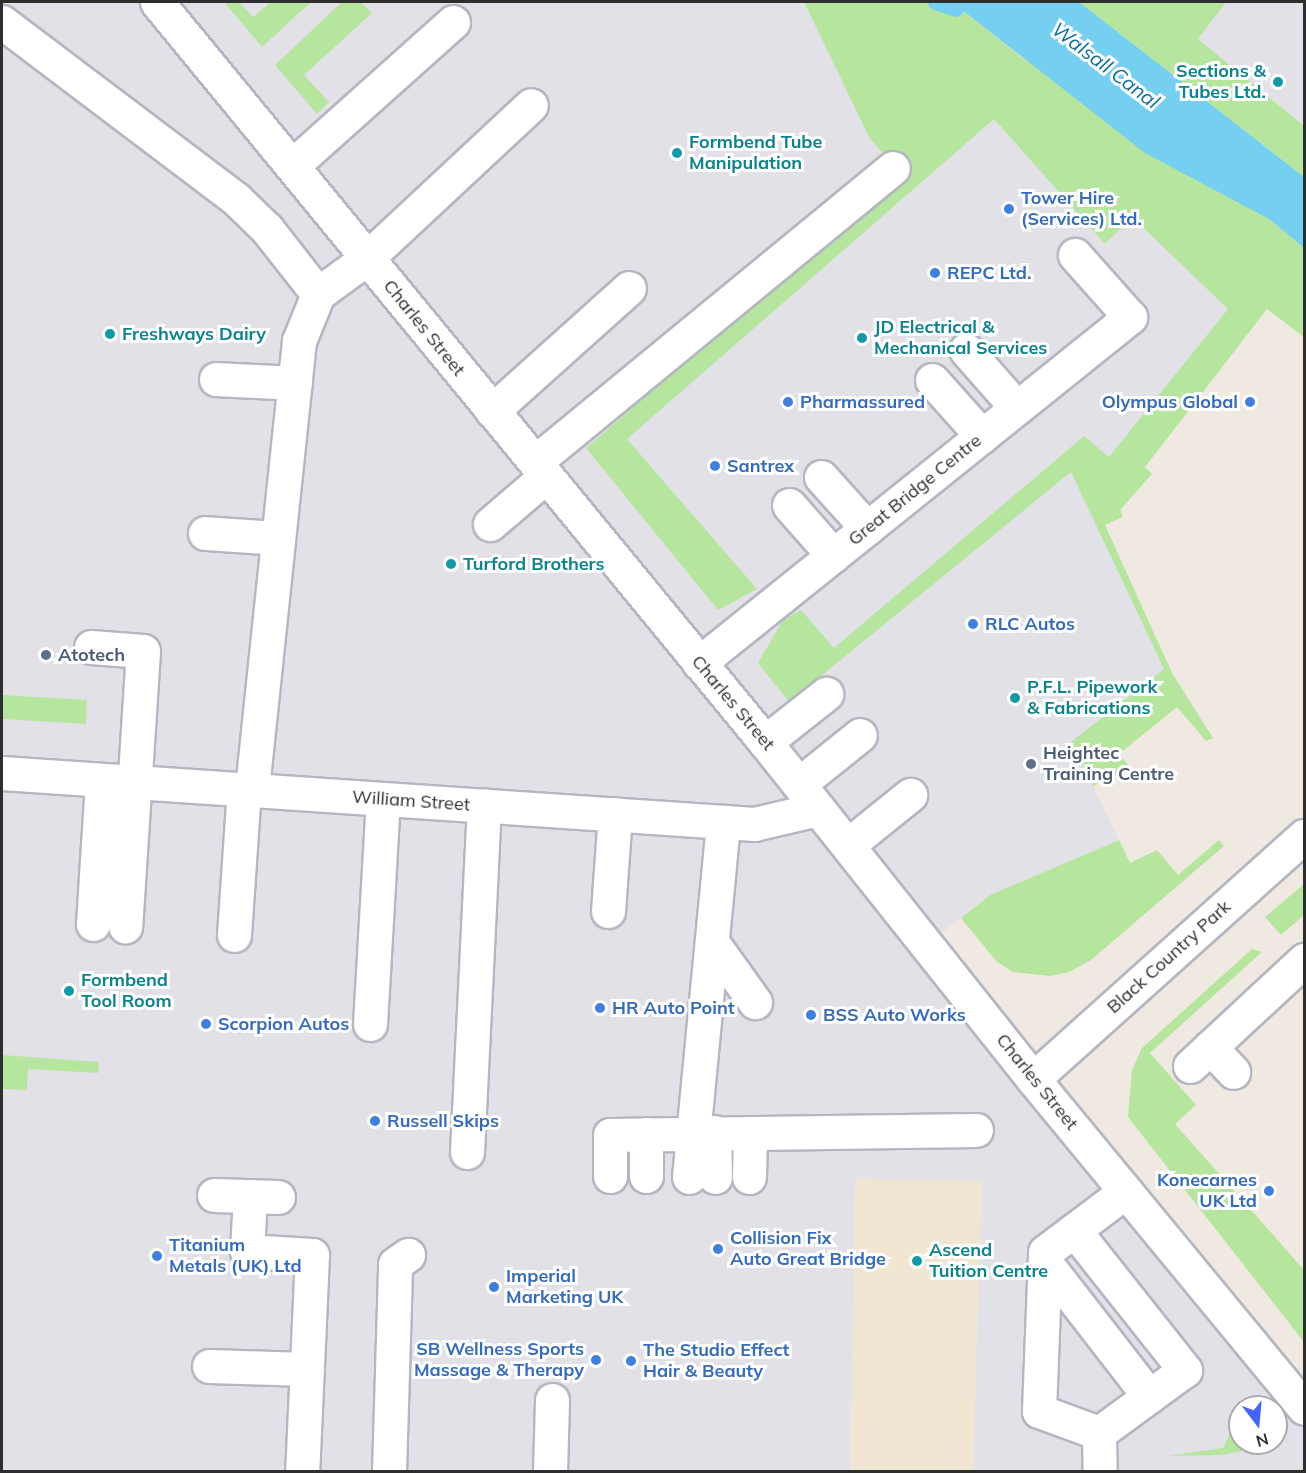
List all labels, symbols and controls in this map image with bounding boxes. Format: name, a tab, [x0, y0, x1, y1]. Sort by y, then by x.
water label: Walsall Canal	[1048, 17, 1164, 113]
place label: Sections & Tubes Ltd.	[1176, 61, 1266, 104]
marker: Sections & Tubes Ltd.	[1271, 75, 1285, 89]
place label: Formbend Tube Manipulation	[689, 132, 822, 174]
marker: Formbend Tube Manipulation	[670, 146, 684, 160]
place label: Tower Hire (Services) Ltd.	[1021, 188, 1142, 230]
marker: Tower Hire (Services) Ltd.	[1002, 202, 1016, 216]
place label: REPC Ltd.	[947, 262, 1031, 284]
marker: REPC Ltd.	[928, 266, 942, 280]
street label: Charles Street	[379, 275, 469, 381]
place label: JD Electrical & Mechanical Services	[874, 317, 1047, 360]
place label: Freshways Dairy	[122, 323, 266, 345]
marker: Freshways Dairy	[103, 327, 117, 341]
marker: JD Electrical & Mechanical Services	[855, 331, 869, 345]
place label: Pharmassured	[800, 391, 925, 413]
place label: Olympus Global	[1102, 391, 1238, 413]
marker: Pharmassured	[781, 395, 795, 409]
marker: Olympus Global	[1243, 395, 1257, 409]
street label: Great Bridge Centre	[844, 430, 986, 550]
place label: Santrex	[727, 455, 794, 477]
marker: Santrex	[708, 459, 722, 473]
place label: Turford Brothers	[463, 553, 605, 575]
marker: Turford Brothers	[444, 557, 458, 571]
place label: RLC Autos	[985, 613, 1075, 635]
marker: RLC Autos	[966, 617, 980, 631]
place label: Atotech	[58, 644, 125, 666]
marker: Atotech	[39, 648, 53, 662]
street label: Charles Street	[687, 651, 779, 755]
place label: P.F.L. Pipework & Fabrications	[1027, 677, 1157, 720]
marker: P.F.L. Pipework & Fabrications	[1008, 691, 1022, 705]
place label: Heightec Training Centre	[1043, 743, 1174, 786]
marker: Heightec Training Centre	[1024, 757, 1038, 771]
street label: William Street	[351, 786, 471, 816]
street label: Black Country Park	[1103, 896, 1235, 1018]
place label: Formbend Tool Room	[81, 970, 172, 1012]
marker: Formbend Tool Room	[62, 984, 76, 998]
place label: HR Auto Point	[612, 997, 735, 1019]
marker: HR Auto Point	[593, 1001, 607, 1015]
place label: BSS Auto Works	[823, 1004, 966, 1026]
marker: BSS Auto Works	[804, 1008, 818, 1022]
place label: Scorpion Autos	[218, 1013, 349, 1035]
marker: Scorpion Autos	[199, 1017, 213, 1031]
street label: Charles Street	[992, 1029, 1082, 1135]
place label: Russell Skips	[387, 1110, 499, 1132]
marker: Russell Skips	[368, 1114, 382, 1128]
place label: Konecarnes UK Ltd	[1157, 1170, 1257, 1212]
marker: Konecarnes UK Ltd	[1262, 1184, 1276, 1198]
place label: Collision Fix Auto Great Bridge	[730, 1228, 886, 1270]
place label: Titanium Metals (UK) Ltd	[169, 1235, 302, 1278]
place label: Ascend Tuition Centre	[929, 1240, 1048, 1282]
marker: Collision Fix Auto Great Bridge	[711, 1242, 725, 1256]
marker: Titanium Metals (UK) Ltd	[150, 1249, 164, 1263]
marker: Ascend Tuition Centre	[910, 1254, 924, 1268]
place label: Imperial Marketing UK	[506, 1266, 623, 1308]
marker: Imperial Marketing UK	[487, 1280, 501, 1294]
place label: SB Wellness Sports Massage & Therapy	[414, 1339, 584, 1382]
place label: The Studio Effect Hair & Beauty	[643, 1340, 789, 1382]
marker: SB Wellness Sports Massage & Therapy	[589, 1353, 603, 1367]
marker: The Studio Effect Hair & Beauty	[624, 1354, 638, 1368]
north arrow	[1228, 1395, 1288, 1455]
text: N	[1254, 1429, 1271, 1452]

